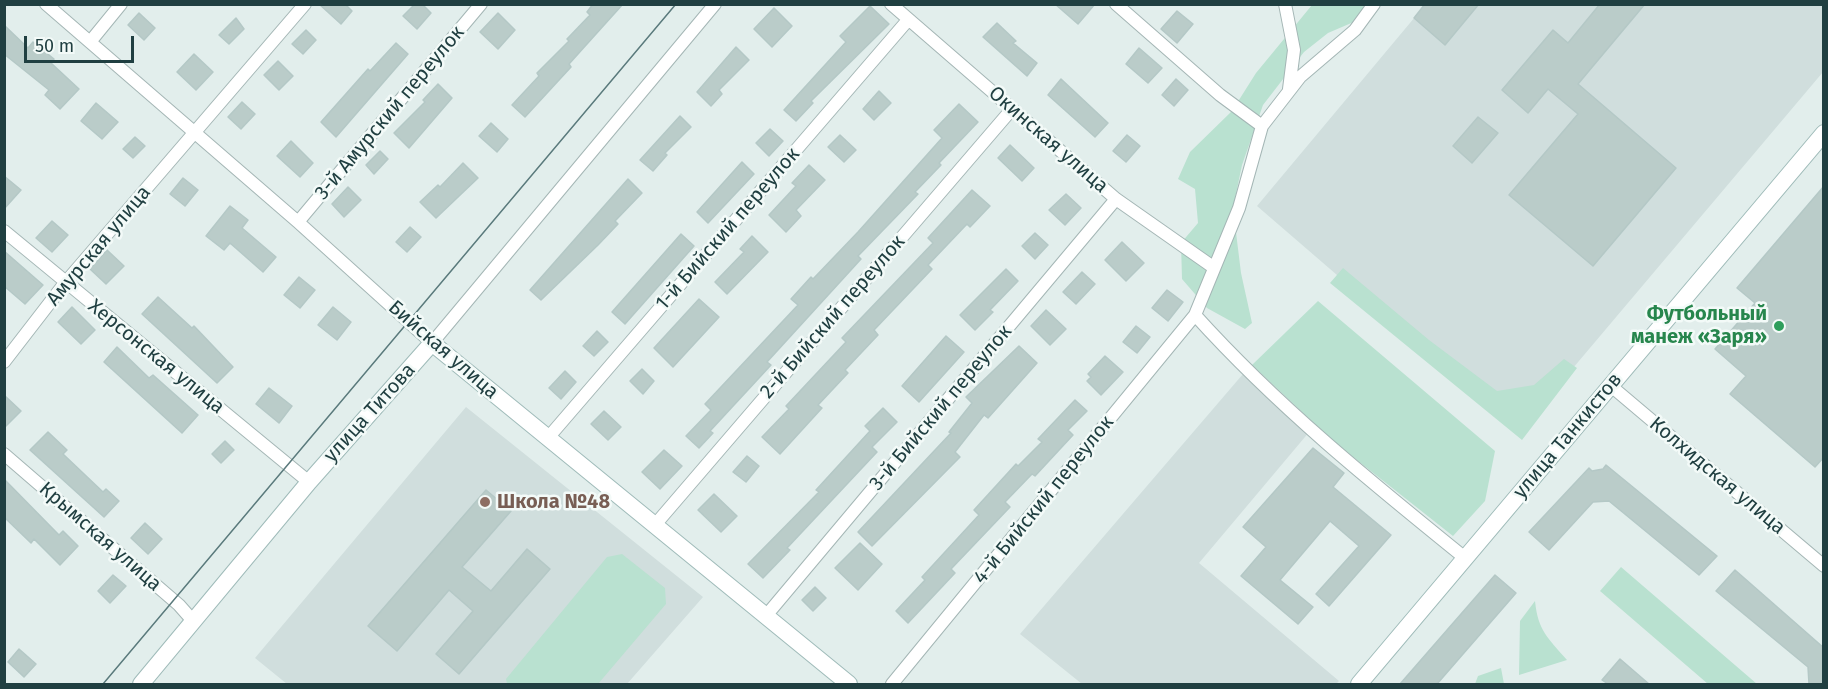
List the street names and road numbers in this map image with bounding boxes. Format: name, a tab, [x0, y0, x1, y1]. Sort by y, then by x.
street label: 3-й Амурский переулок	[310, 21, 470, 205]
street label: Окинская улица	[983, 82, 1113, 198]
street label: 1-й Бийский переулок	[651, 143, 805, 315]
street label: Амурская улица	[42, 181, 156, 311]
street label: 2-й Бийский переулок	[755, 230, 911, 404]
street label: Херсонская улица	[83, 295, 229, 419]
street label: Бийская улица	[383, 296, 503, 404]
street label: 3-й Бийский переулок	[865, 320, 1017, 496]
street label: улица Титова	[319, 359, 421, 467]
street label: улица Танкистов	[1509, 368, 1627, 504]
street label: 4-й Бийский переулок	[969, 411, 1119, 589]
street label: Колхидская улица	[1644, 412, 1790, 540]
street label: Крымская улица	[34, 477, 166, 597]

